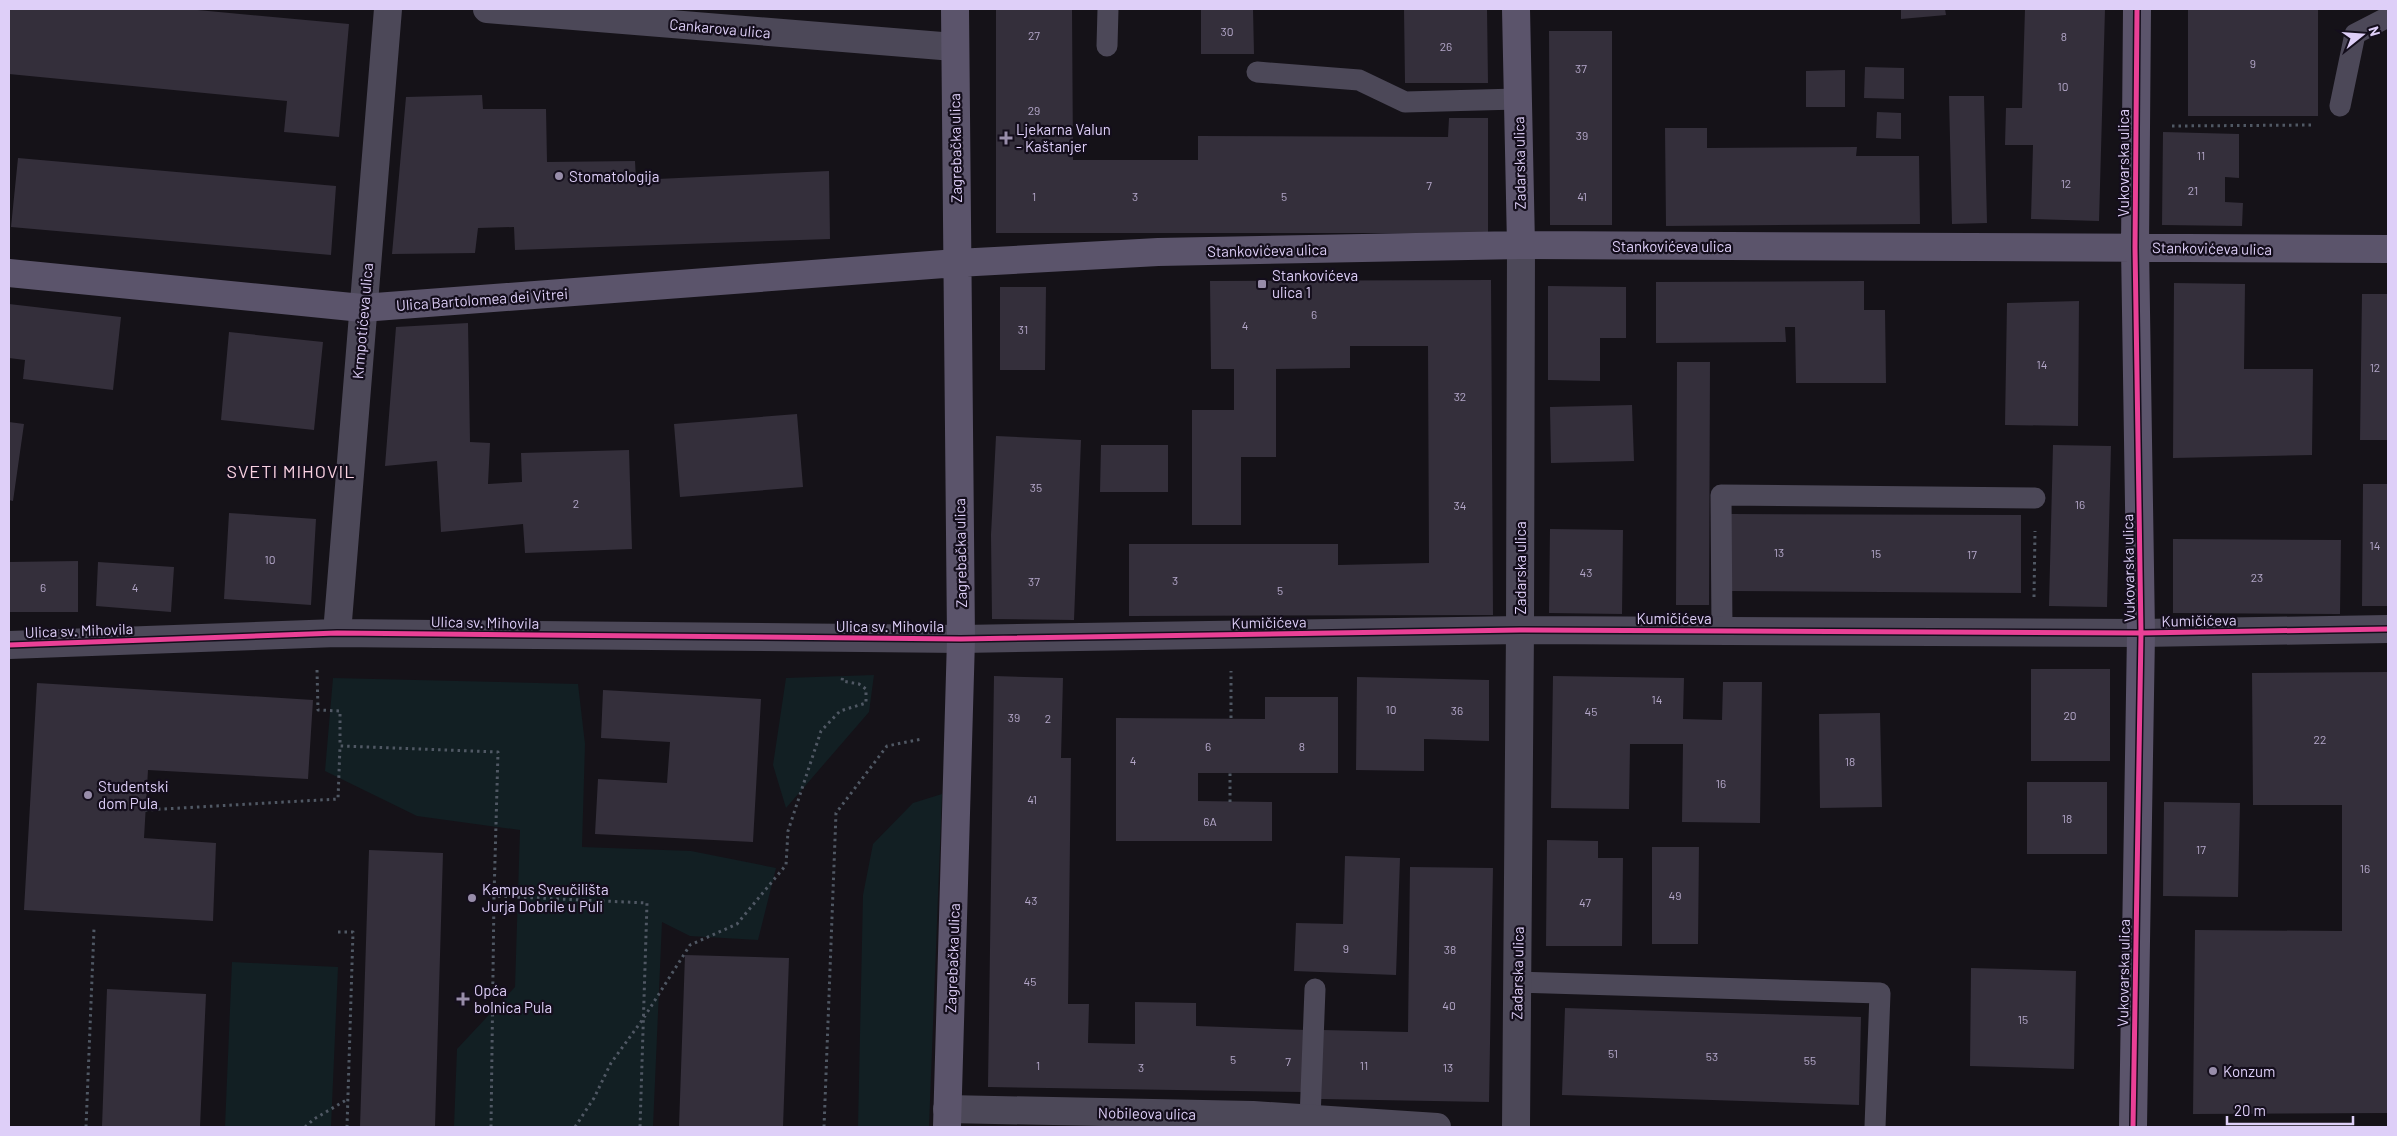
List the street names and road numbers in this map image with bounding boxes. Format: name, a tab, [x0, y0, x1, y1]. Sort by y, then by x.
street label: Cankarova ulica	[669, 15, 771, 41]
street label: Zagrebačka ulica	[945, 93, 965, 203]
street label: Vukovarska ulica	[2114, 109, 2132, 217]
street label: Zadarska ulica	[1509, 116, 1529, 210]
street label: Stankovićeva ulica	[1612, 237, 1732, 255]
street label: Stankovićeva ulica	[2152, 238, 2272, 258]
street label: Stankovićeva ulica	[1207, 240, 1327, 260]
street label: Krmpotićeva ulica	[348, 262, 376, 380]
street label: Ulica Bartolomea dei Vitrei	[395, 284, 569, 314]
street label: Zagrebačka ulica	[950, 498, 970, 608]
street label: Vukovarska ulica	[2118, 514, 2138, 622]
street label: Zadarska ulica	[1511, 521, 1529, 615]
street label: Kumičićeva	[1636, 609, 1712, 627]
street label: Kumičićeva	[2161, 610, 2237, 630]
street label: Ulica sv. Mihovila	[431, 612, 539, 632]
street label: Kumičićeva	[1231, 612, 1307, 632]
street label: Ulica sv. Mihovila	[836, 617, 944, 635]
street label: Ulica sv. Mihovila	[25, 619, 133, 641]
street label: Zagrebačka ulica	[941, 903, 963, 1013]
street label: Vukovarska ulica	[2113, 919, 2133, 1027]
street label: Zadarska ulica	[1507, 926, 1527, 1020]
street label: Nobileova ulica	[1098, 1103, 1196, 1123]

